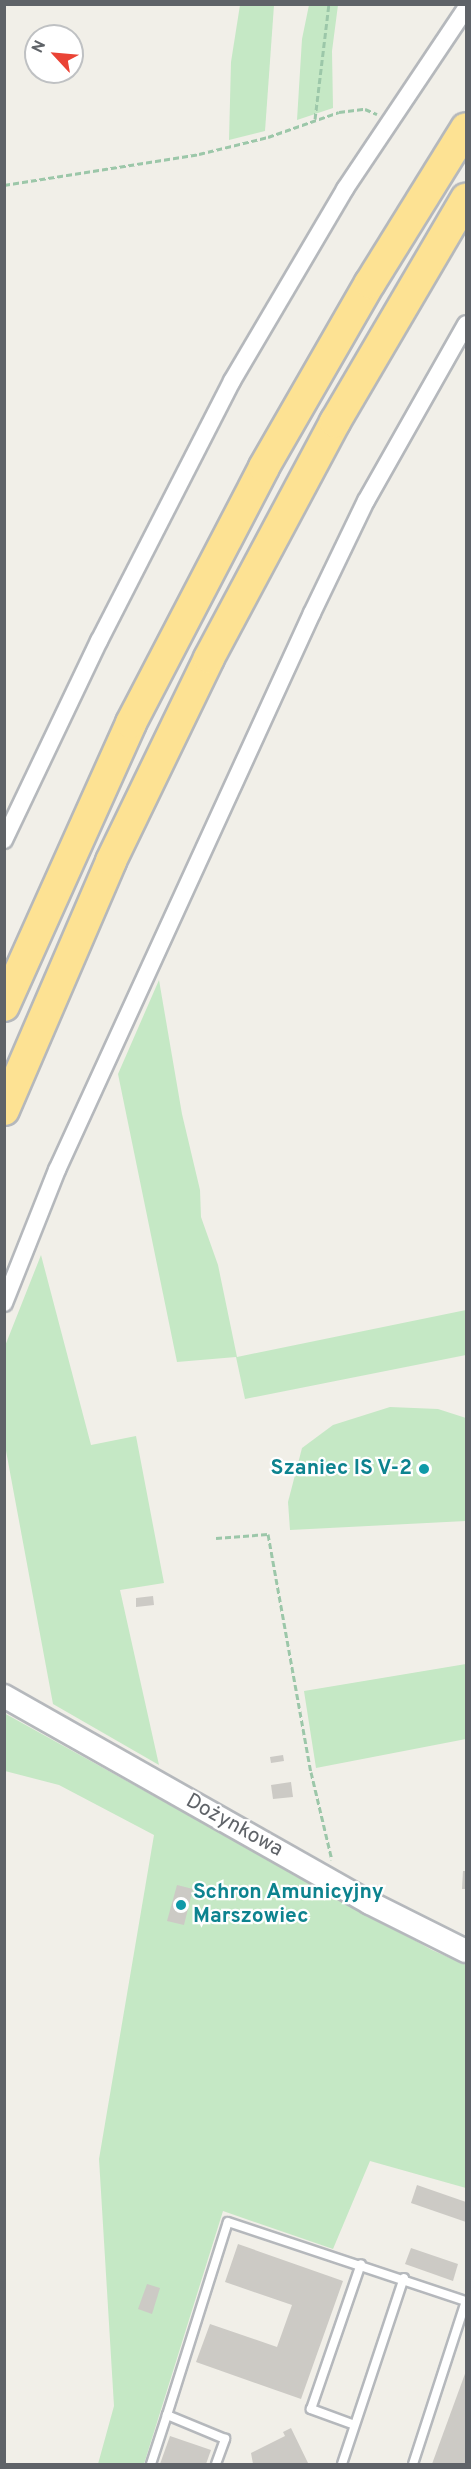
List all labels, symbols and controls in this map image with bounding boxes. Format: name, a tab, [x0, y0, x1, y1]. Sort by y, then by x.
north arrow	[24, 24, 84, 84]
text: N	[28, 37, 51, 57]
place label: Szaniec IS V-2	[270, 1456, 412, 1482]
marker: Szaniec IS V-2	[417, 1462, 431, 1476]
street label: Dożynkowa	[181, 1789, 287, 1863]
place label: Schron Amunicyjny Marszowiec	[193, 1880, 385, 1930]
marker: Schron Amunicyjny Marszowiec	[174, 1898, 188, 1912]

